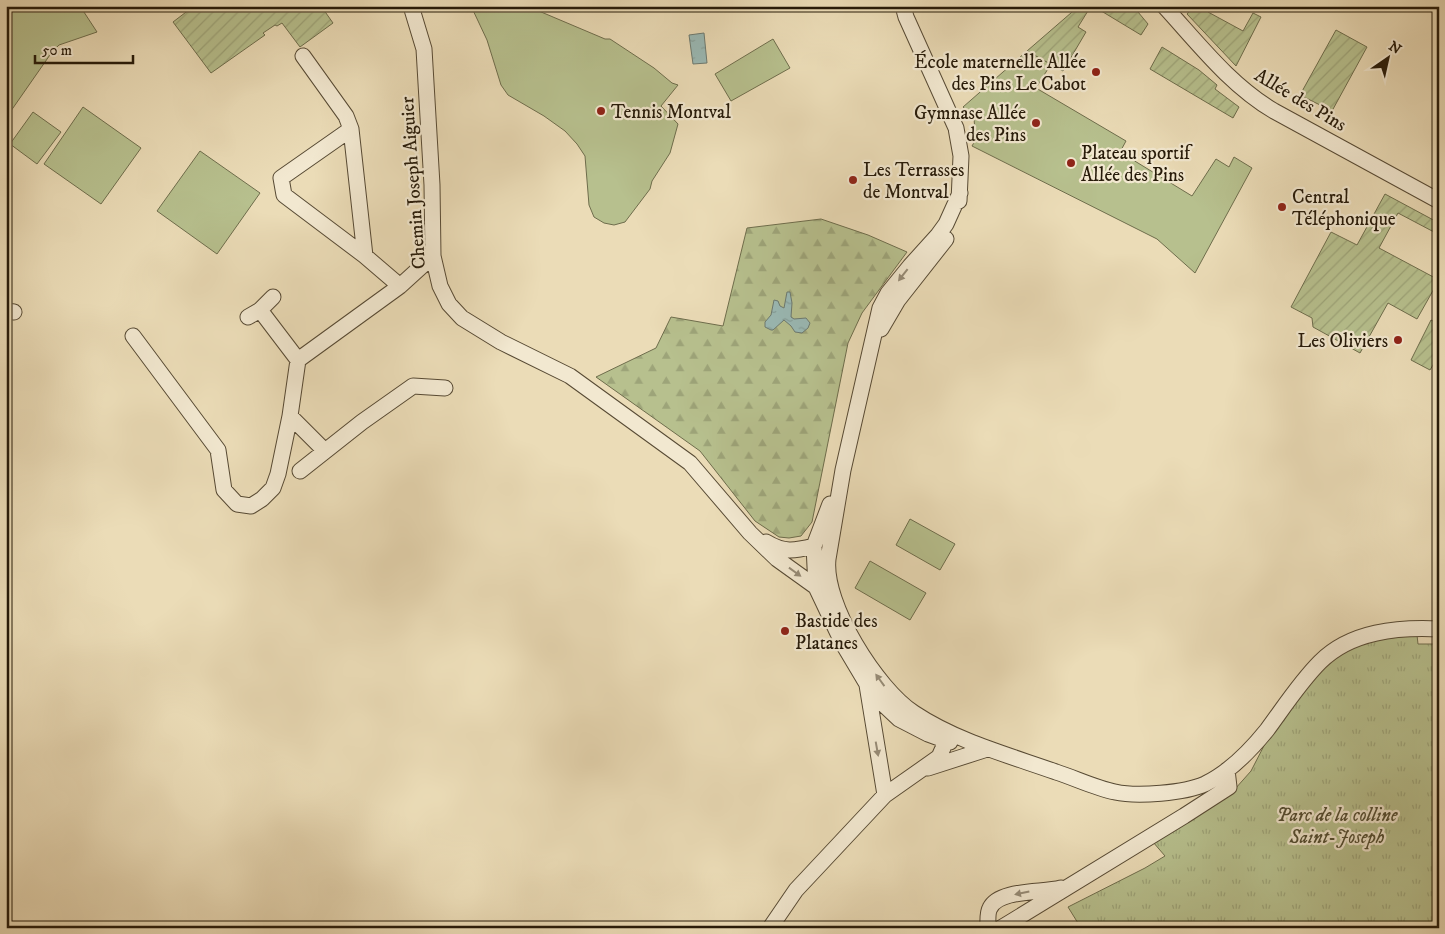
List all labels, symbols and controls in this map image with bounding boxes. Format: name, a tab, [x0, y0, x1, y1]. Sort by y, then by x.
scale bar	[35, 32, 132, 64]
north arrow	[1362, 32, 1412, 82]
text: N	[1385, 37, 1405, 59]
text: 50 m	[42, 41, 72, 60]
place label: École maternelle Allée des Pins Le Cabot	[914, 50, 1086, 96]
street label: Allée des Pins	[1250, 64, 1350, 137]
marker: École maternelle Allée des Pins Le Cabot	[1090, 66, 1102, 78]
street label: Chemin Joseph Aiguier	[396, 96, 431, 270]
place label: Tennis Montval	[611, 101, 731, 124]
place label: Gymnase Allée des Pins	[914, 102, 1026, 147]
marker: Tennis Montval	[595, 105, 607, 117]
marker: Gymnase Allée des Pins	[1030, 117, 1042, 129]
place label: Plateau sportif Allée des Pins	[1081, 142, 1193, 187]
marker: Plateau sportif Allée des Pins	[1065, 157, 1077, 169]
place label: Les Terrasses de Montval	[863, 159, 964, 204]
marker: Les Terrasses de Montval	[847, 174, 859, 186]
place label: Central Téléphonique	[1292, 186, 1396, 232]
marker: Central Téléphonique	[1276, 201, 1288, 213]
one-way arrow	[897, 268, 908, 281]
place label: Les Oliviers	[1298, 330, 1388, 353]
marker: Les Oliviers	[1392, 334, 1404, 346]
one-way arrow	[788, 567, 801, 578]
place label: Bastide des Platanes	[795, 610, 878, 655]
marker: Bastide des Platanes	[779, 625, 791, 637]
one-way arrow	[875, 674, 885, 687]
one-way arrow	[874, 742, 882, 758]
park label: Parc de la colline Saint-Joseph	[1277, 804, 1398, 850]
one-way arrow	[1013, 890, 1029, 898]

